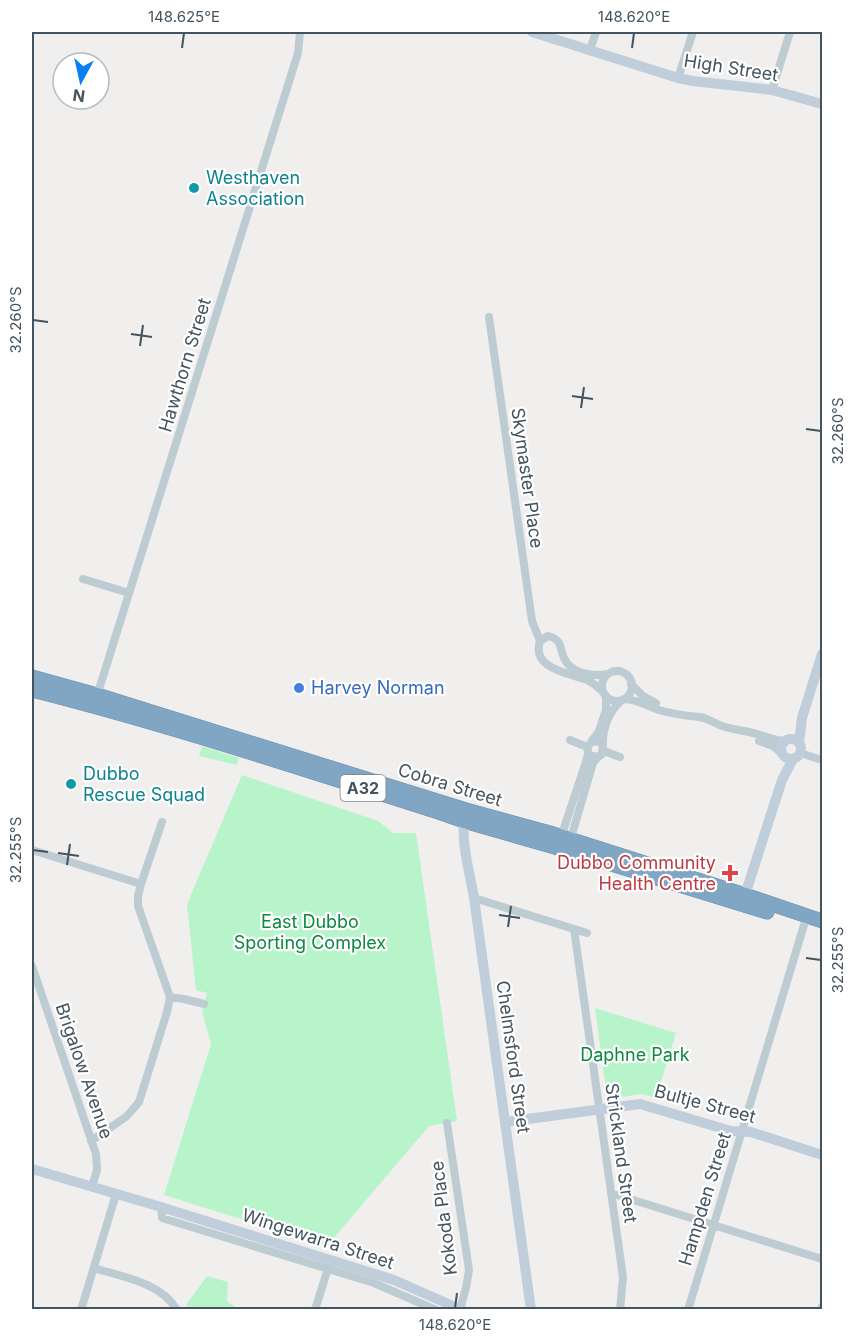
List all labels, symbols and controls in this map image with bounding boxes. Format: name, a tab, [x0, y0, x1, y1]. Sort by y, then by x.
text: 148.625°E	[148, 7, 220, 26]
text: 148.620°E	[598, 7, 670, 26]
street label: High Street	[682, 50, 780, 85]
north arrow	[51, 51, 111, 111]
text: N	[71, 85, 86, 107]
place label: Westhaven Association	[206, 167, 305, 209]
marker: Westhaven Association	[187, 181, 201, 195]
text: 32.260°S	[6, 286, 25, 354]
street label: Hawthorn Street	[154, 295, 215, 434]
text: 32.260°S	[828, 397, 847, 465]
street label: Skymaster Place	[507, 406, 548, 550]
place label: Harvey Norman	[311, 677, 445, 698]
marker: Harvey Norman	[292, 681, 306, 695]
street label: Cobra Street	[396, 759, 505, 810]
place label: Dubbo Rescue Squad	[83, 763, 205, 805]
road number: A32	[340, 775, 386, 801]
marker: Dubbo Rescue Squad	[64, 777, 78, 791]
text: 32.255°S	[6, 817, 25, 883]
place label: Dubbo Community Health Centre	[557, 852, 716, 894]
marker: Dubbo Community Health Centre	[721, 864, 739, 882]
park label: East Dubbo Sporting Complex	[234, 911, 386, 953]
text: 32.255°S	[828, 927, 847, 993]
street label: Chelmsford Street	[492, 979, 535, 1135]
street label: Brigalow Avenue	[51, 1000, 118, 1141]
park label: Daphne Park	[580, 1044, 690, 1065]
street label: Bultje Street	[652, 1080, 758, 1127]
street label: Strickland Street	[601, 1082, 642, 1224]
street label: Hampden Street	[674, 1130, 735, 1268]
street label: Kokoda Place	[426, 1160, 461, 1277]
street label: Wingewarra Street	[240, 1204, 397, 1273]
text: 148.620°E	[419, 1315, 491, 1334]

